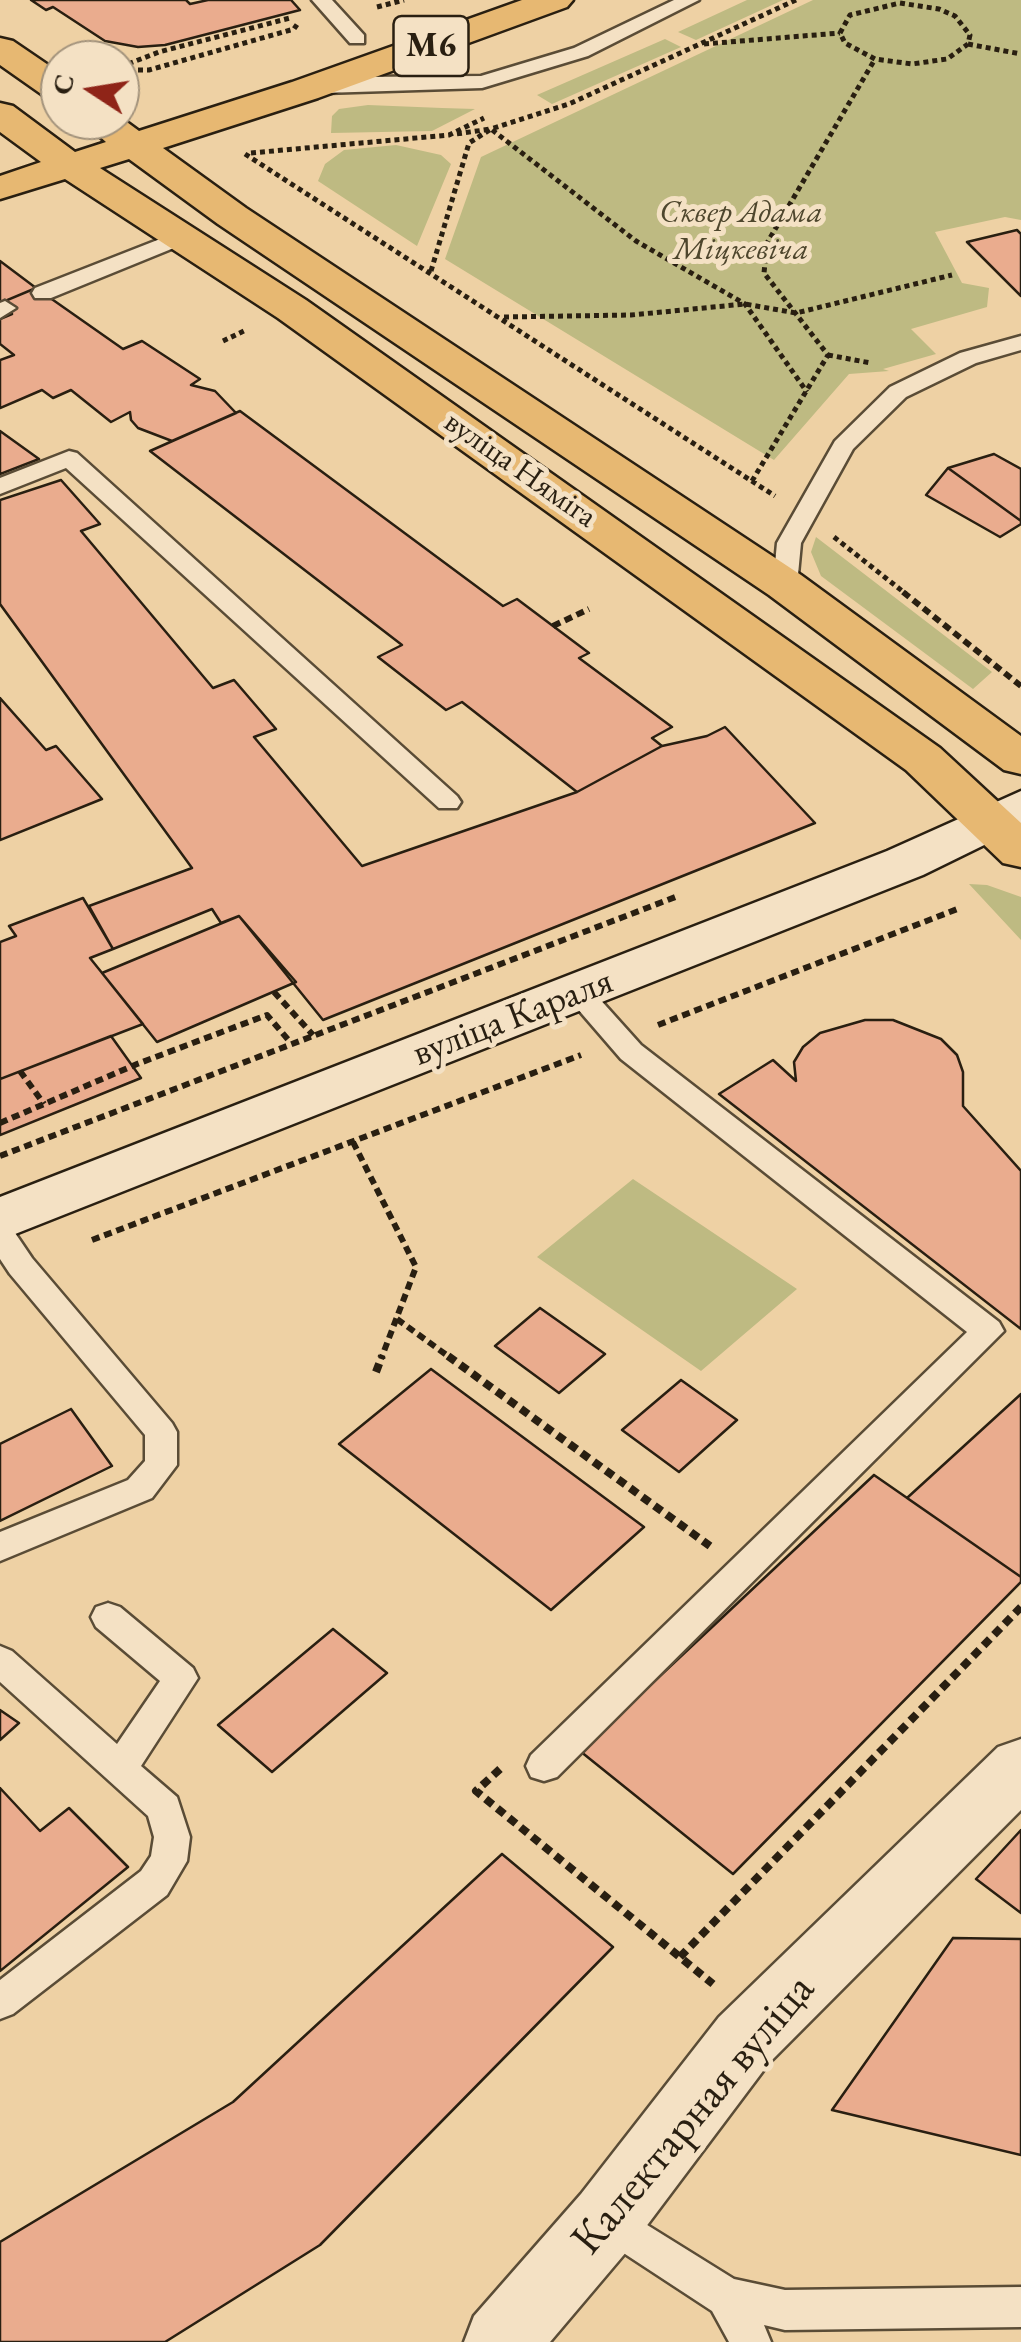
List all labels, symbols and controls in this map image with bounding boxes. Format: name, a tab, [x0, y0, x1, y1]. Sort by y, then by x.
road number: М6	[394, 16, 468, 76]
north arrow	[40, 40, 140, 140]
text: С	[43, 71, 82, 98]
park label: Сквер Адама Міцкевіча	[659, 194, 823, 269]
street label: вуліца Няміга	[436, 403, 604, 537]
street label: вуліца Караля	[406, 959, 620, 1077]
street label: Калектарная вуліца	[561, 1964, 827, 2266]

